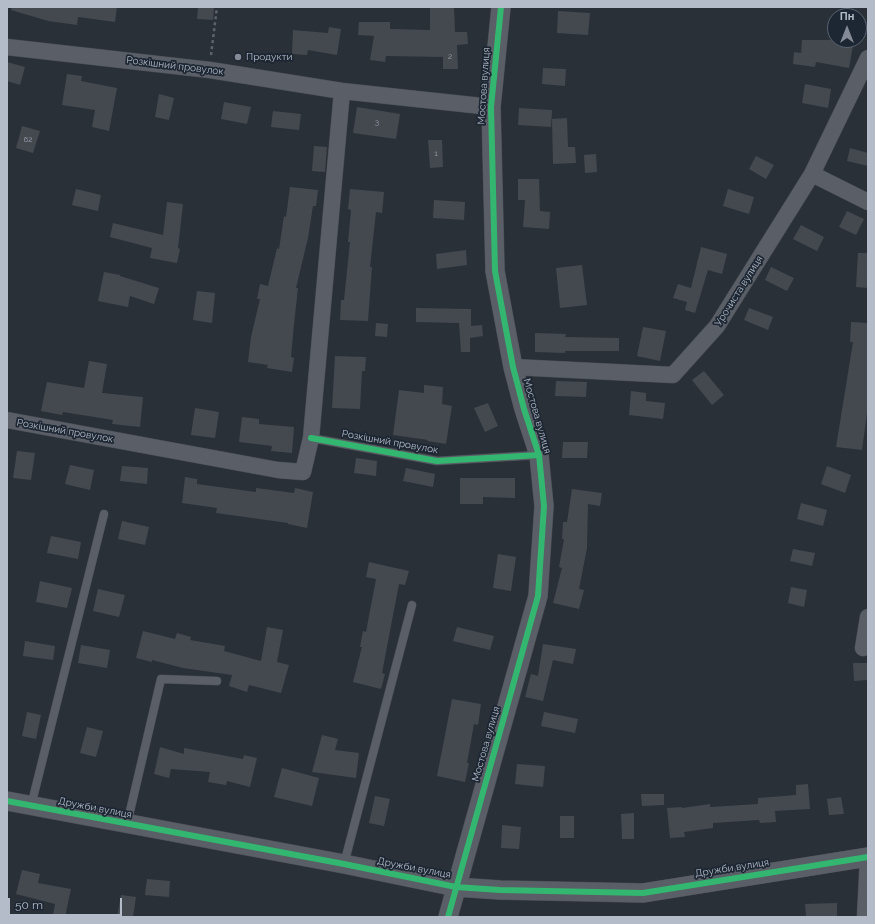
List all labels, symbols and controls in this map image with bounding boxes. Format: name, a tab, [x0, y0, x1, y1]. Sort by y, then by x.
north arrow	[827, 8, 867, 48]
text: Пн	[840, 10, 854, 23]
street label: Мостова вулиця	[475, 47, 493, 125]
place label: Продукти	[246, 51, 292, 63]
marker: Продукти	[233, 52, 243, 62]
house number: 2	[448, 52, 452, 62]
street label: Розкішний провулок	[126, 54, 224, 78]
house number: 3	[375, 118, 379, 128]
house number: 62	[24, 135, 32, 145]
house number: 1	[434, 149, 438, 159]
street label: Урочиста вулиця	[712, 253, 766, 329]
street label: Мостова вулиця	[521, 377, 553, 455]
street label: Розкішний провулок	[16, 417, 114, 445]
street label: Розкішний провулок	[341, 428, 439, 456]
street label: Мостова вулиця	[470, 705, 502, 783]
street label: Дружби вулиця	[57, 795, 133, 821]
street label: Дружби вулиця	[376, 855, 452, 881]
street label: Дружби вулиця	[694, 856, 770, 880]
scale bar	[10, 890, 124, 916]
text: 50 m	[15, 898, 43, 912]

